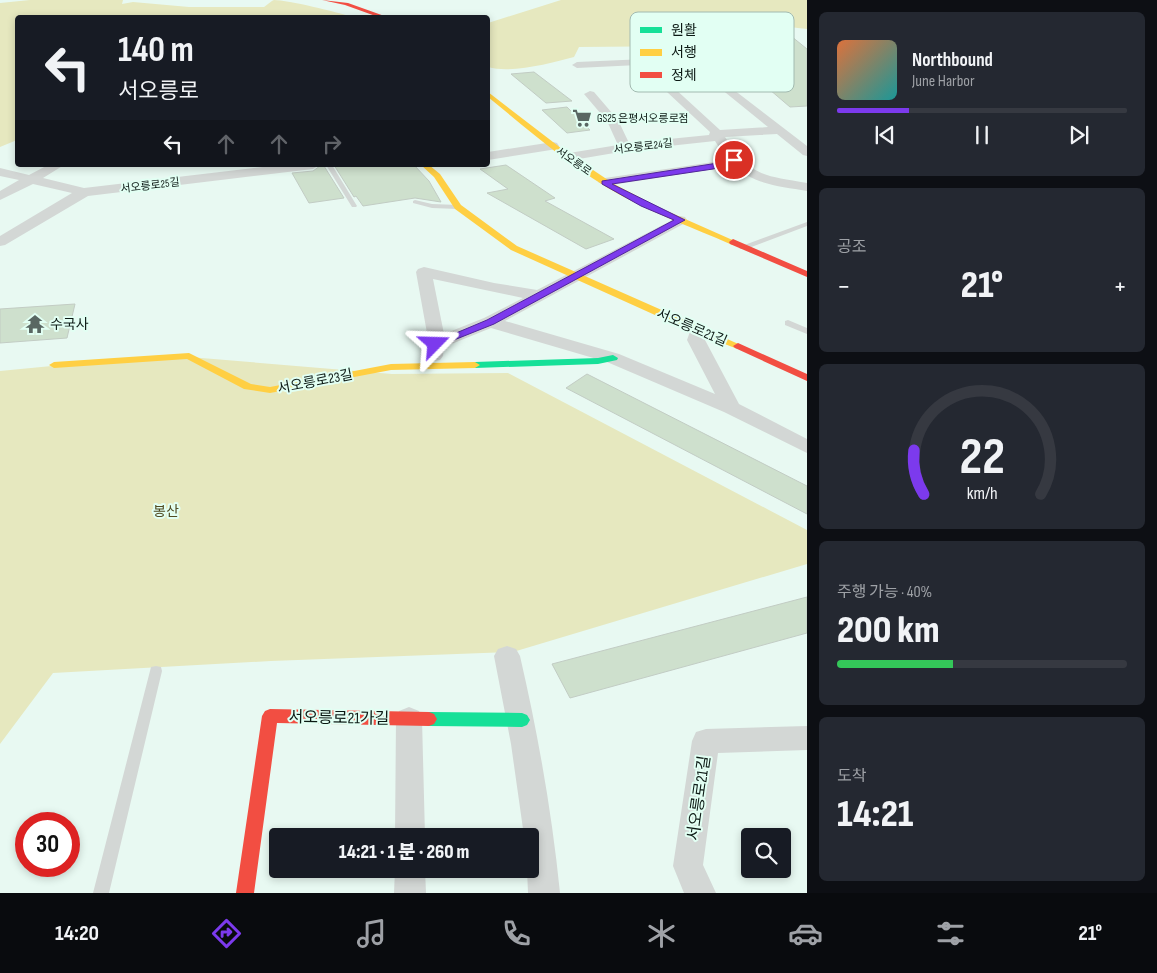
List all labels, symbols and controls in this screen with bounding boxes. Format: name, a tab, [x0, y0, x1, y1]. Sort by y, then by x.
legend	[630, 12, 794, 92]
text: 원활	[671, 22, 697, 39]
text: 140 m	[118, 29, 194, 72]
icon: left	[35, 35, 100, 100]
text: 서행	[671, 44, 697, 61]
text: Northbound	[912, 49, 993, 72]
text: 정체	[671, 67, 697, 84]
text: June Harbor	[912, 72, 975, 91]
text: 서오릉로	[118, 78, 199, 105]
supermarket icon: GS25 은평서오릉로점	[571, 107, 593, 129]
place label: GS25 은평서오릉로점	[597, 112, 689, 125]
icon: previous	[871, 121, 899, 149]
icon: pause	[968, 121, 996, 149]
icon: next	[1065, 121, 1093, 149]
icon: left	[159, 130, 187, 158]
icon: ahead	[212, 130, 240, 158]
icon: ahead	[265, 130, 293, 158]
icon: right	[318, 130, 346, 158]
street label: 서오릉로24길	[613, 136, 673, 157]
pin	[713, 139, 755, 181]
street label: 서오릉로	[553, 144, 594, 178]
icon: arrive	[720, 146, 748, 174]
street label: 서오릉로25길	[120, 175, 180, 196]
text: 공조	[837, 238, 866, 257]
text: 21°	[961, 263, 1003, 308]
text: −	[837, 270, 851, 303]
text: +	[1113, 270, 1127, 303]
street label: 서오릉로21길	[654, 305, 730, 350]
temple icon: 수국사	[24, 313, 46, 335]
place label: 수국사	[50, 316, 89, 333]
position arrow	[408, 317, 460, 369]
street label: 서오릉로23길	[276, 366, 354, 397]
text: 22	[959, 426, 1005, 489]
text: km/h	[967, 483, 997, 504]
park label: 봉산	[153, 503, 179, 520]
text: 주행 가능 · 40%	[837, 583, 932, 602]
text: 200 km	[837, 608, 939, 653]
street label: 서오릉로21가길	[289, 708, 389, 729]
street label: 서오릉로21길	[684, 754, 715, 842]
text: 도착	[837, 767, 866, 786]
text: 14:21	[837, 792, 913, 837]
speed limit sign: 30	[15, 812, 80, 877]
map controls	[741, 828, 791, 878]
button: search	[741, 828, 791, 878]
text: 14:21 · 1 분 · 260 m	[339, 841, 469, 864]
icon: directions	[209, 916, 244, 951]
icon: music	[354, 916, 389, 951]
icon: phone	[499, 916, 534, 951]
icon: climate	[644, 916, 679, 951]
icon: car	[788, 916, 823, 951]
icon: filters	[933, 916, 968, 951]
text: 14:20	[55, 920, 99, 947]
text: 21°	[1078, 920, 1102, 947]

